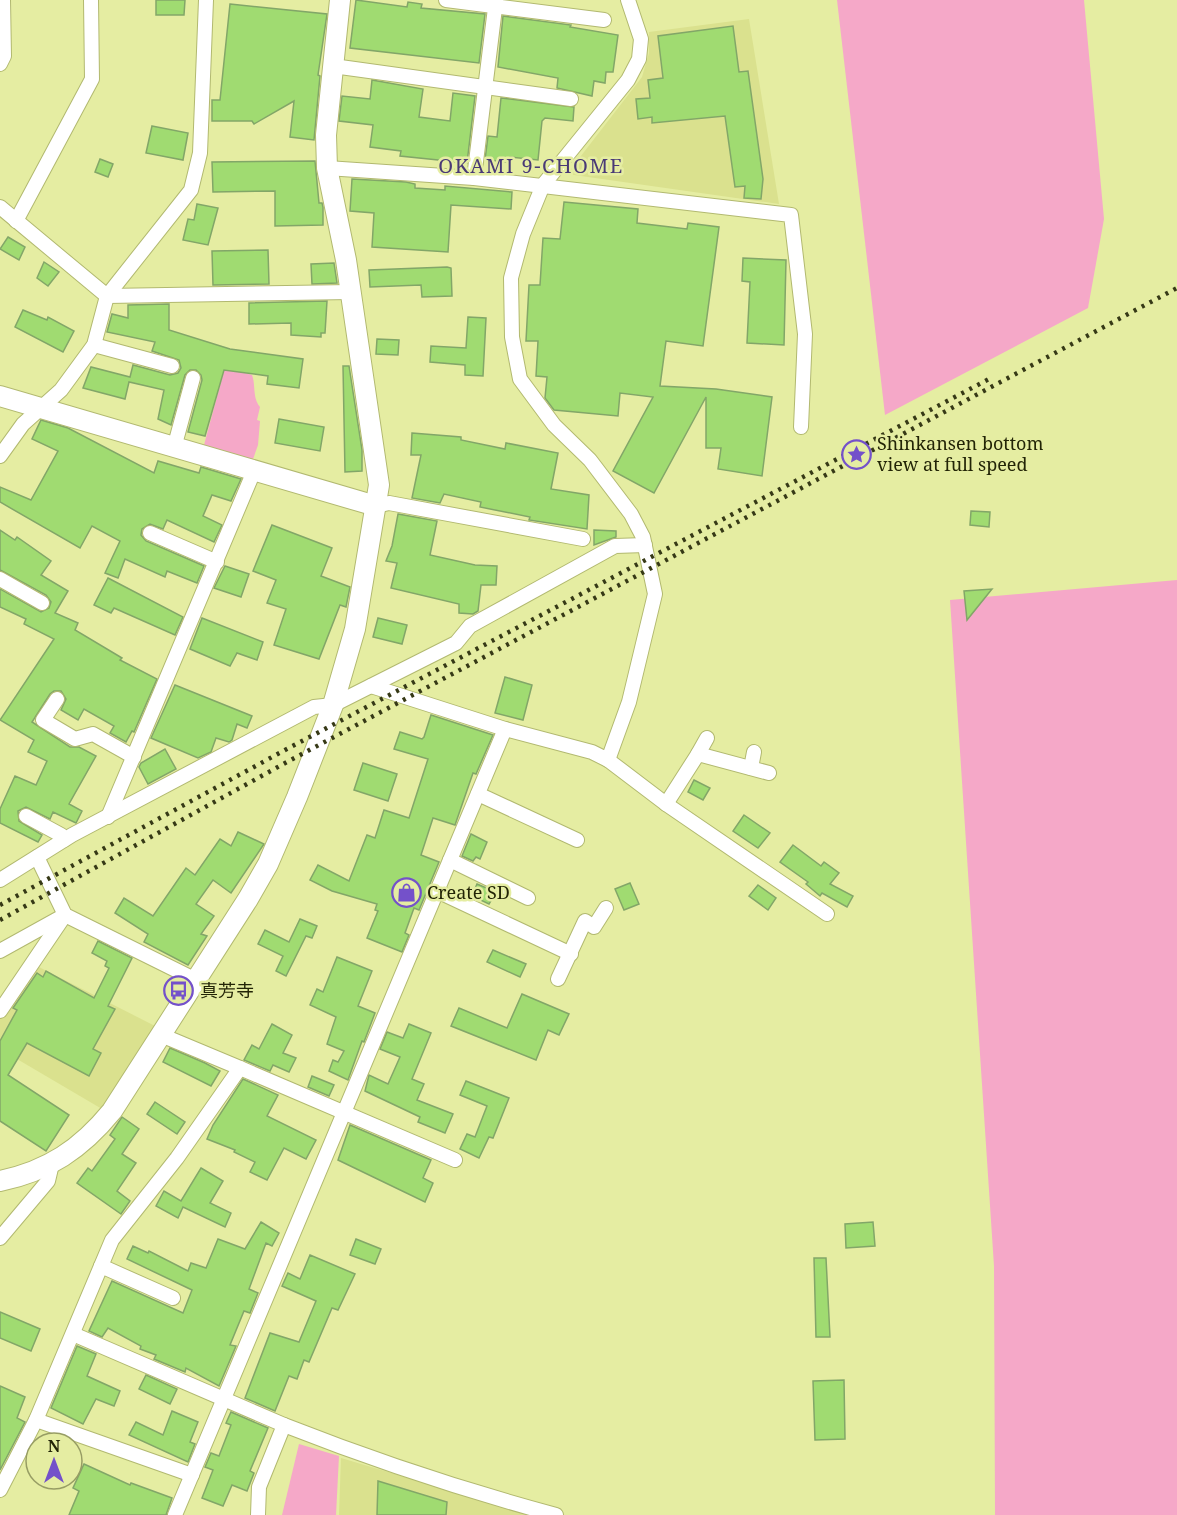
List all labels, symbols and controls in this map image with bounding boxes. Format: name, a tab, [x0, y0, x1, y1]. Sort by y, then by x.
district label: OKAMI 9-CHOME	[438, 152, 624, 179]
place label: Shinkansen bottom view at full speed	[877, 431, 1043, 476]
place icon: Shinkansen bottom view at full speed	[840, 438, 872, 470]
shop icon: Create SD	[390, 877, 422, 909]
place label: Create SD	[427, 880, 510, 904]
bus stop icon: 真芳寺	[163, 975, 195, 1007]
place label: 真芳寺	[200, 978, 254, 1002]
north arrow	[24, 1431, 84, 1491]
text: N	[48, 1435, 61, 1457]

